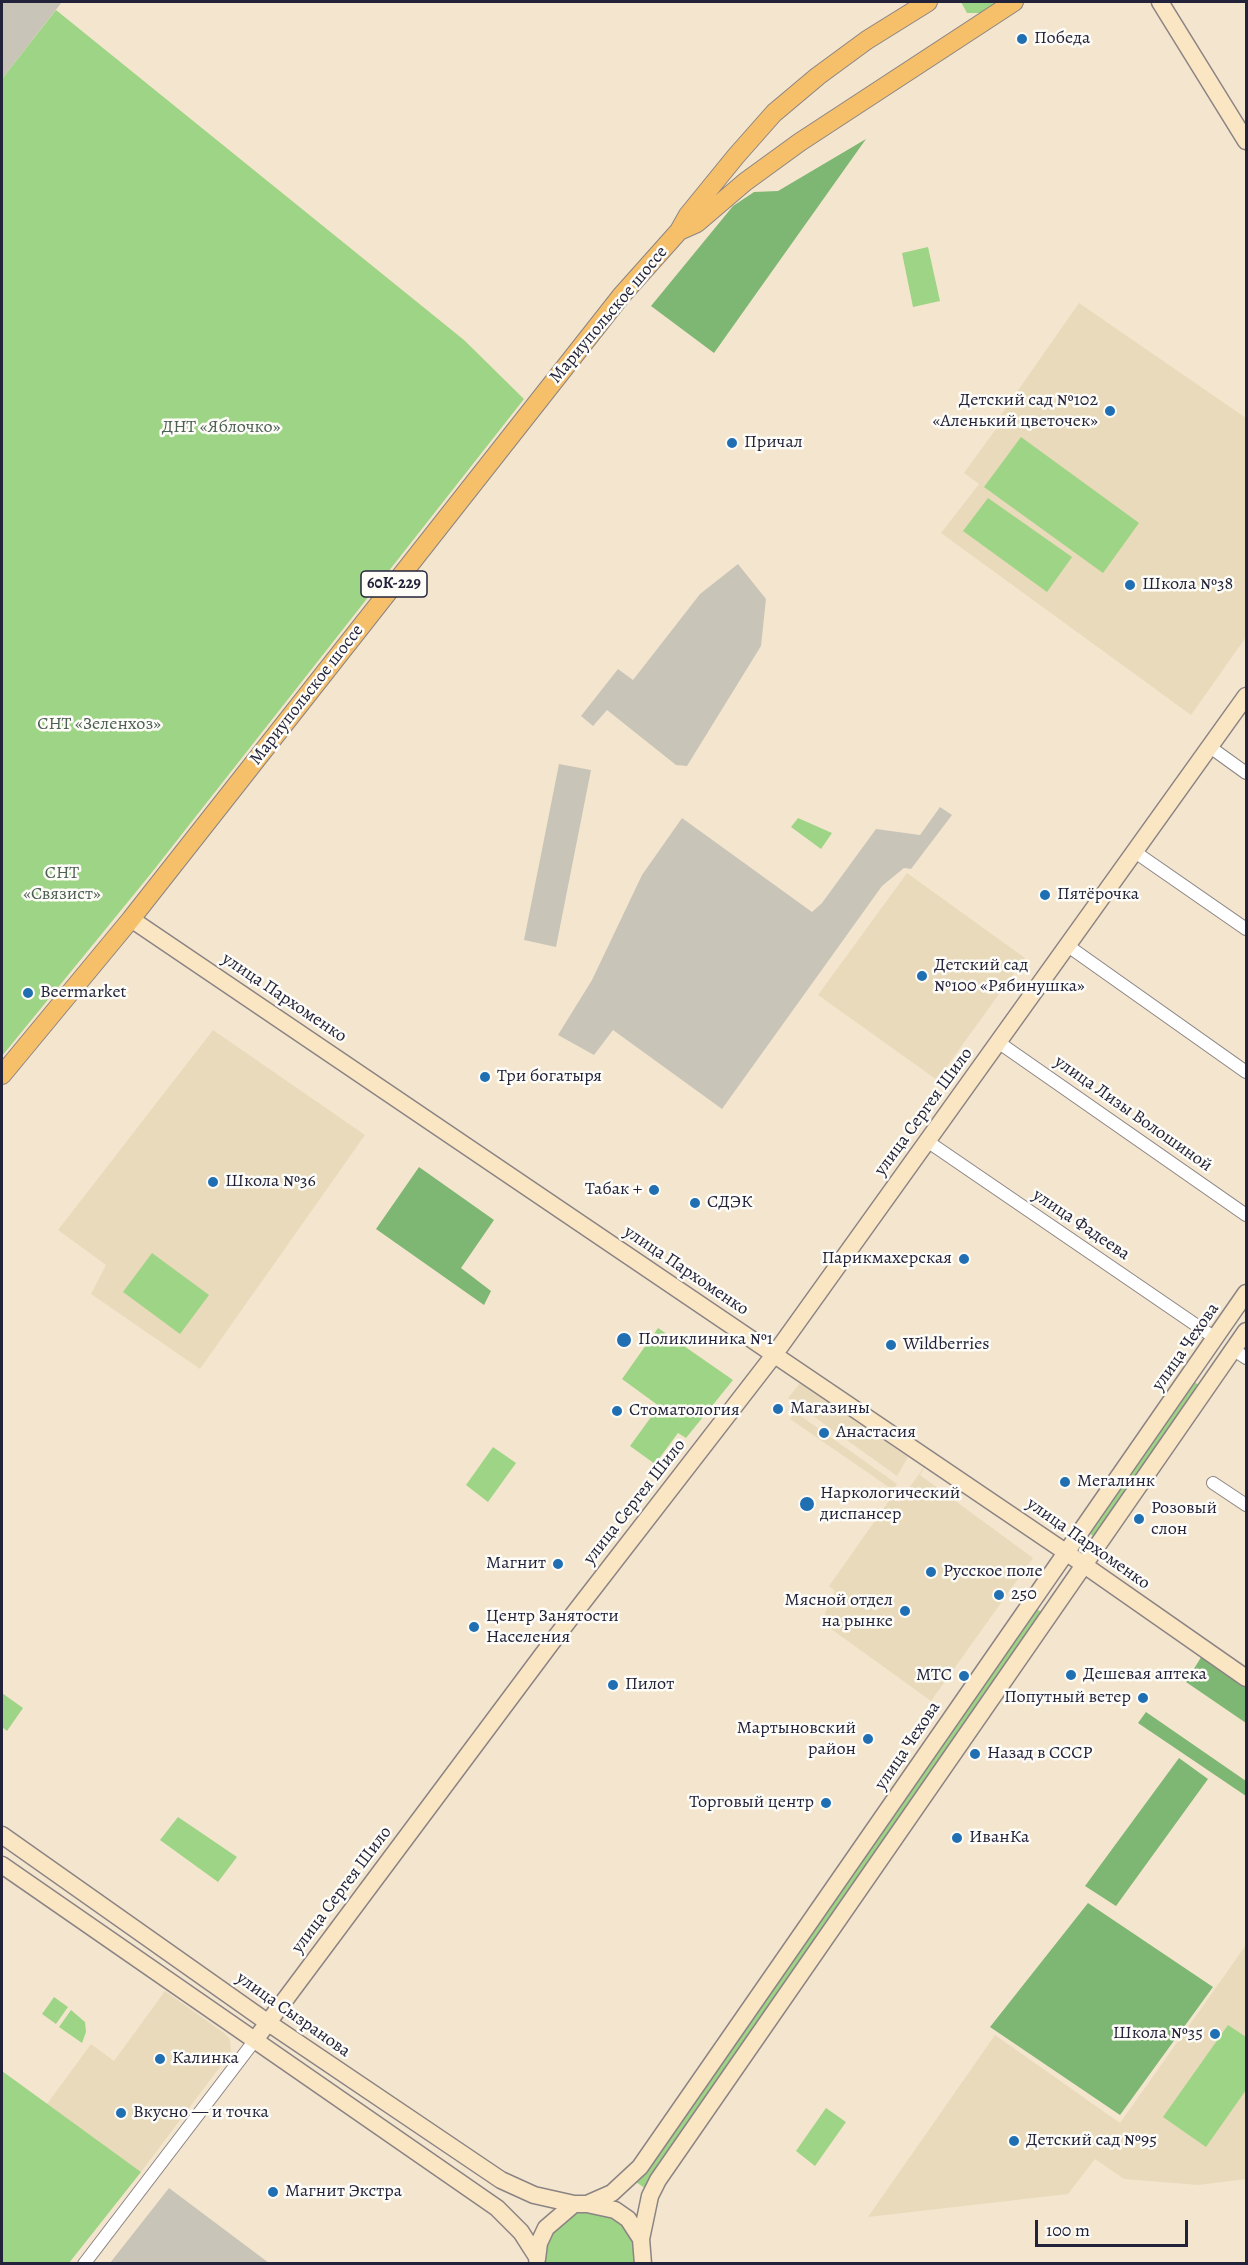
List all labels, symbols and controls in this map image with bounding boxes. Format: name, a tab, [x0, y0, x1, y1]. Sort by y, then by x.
place label: Победа	[1034, 28, 1090, 50]
marker: Победа	[1015, 32, 1029, 46]
street label: Мариупольское шоссе	[545, 242, 673, 388]
place label: Детский сад №102 «Аленький цветочек»	[933, 390, 1098, 432]
marker: Детский сад №102 «Аленький цветочек»	[1103, 404, 1117, 418]
park label: ДНТ «Яблочко»	[162, 417, 280, 439]
place label: Причал	[744, 432, 803, 454]
marker: Причал	[725, 436, 739, 450]
road number: 60К-229	[361, 571, 427, 597]
place label: Школа №38	[1142, 574, 1233, 596]
marker: Школа №38	[1123, 578, 1137, 592]
street label: Мариупольское шоссе	[245, 620, 369, 770]
park label: СНТ «Зеленхоз»	[37, 714, 161, 736]
park label: СНТ «Связист»	[23, 863, 101, 906]
place label: Пятёрочка	[1057, 884, 1139, 906]
marker: Пятёрочка	[1038, 888, 1052, 902]
street label: улица Пархоменко	[218, 948, 350, 1048]
place label: Детский сад №100 «Рябинушка»	[934, 955, 1085, 998]
marker: Детский сад №100 «Рябинушка»	[915, 969, 929, 983]
place label: Beermarket	[40, 982, 126, 1004]
marker: Beermarket	[21, 986, 35, 1000]
street label: улица Сергея Шило	[870, 1044, 978, 1180]
street label: улица Лизы Волошиной	[1050, 1051, 1216, 1177]
place label: Три богатыря	[497, 1066, 602, 1088]
marker: Три богатыря	[478, 1070, 492, 1084]
place label: Школа №36	[225, 1171, 316, 1193]
marker: Школа №36	[206, 1175, 220, 1189]
place label: Табак +	[585, 1179, 642, 1201]
marker: Табак +	[647, 1183, 661, 1197]
street label: улица Фадеева	[1028, 1185, 1134, 1265]
place label: СДЭК	[707, 1192, 752, 1214]
marker: СДЭК	[688, 1196, 702, 1210]
street label: улица Пархоменко	[620, 1221, 752, 1321]
place label: Парикмахерская	[822, 1248, 952, 1270]
marker: Парикмахерская	[957, 1252, 971, 1266]
street label: улица Чехова	[1148, 1299, 1224, 1395]
place label: Поликлиника №1	[638, 1329, 773, 1351]
marker: Поликлиника №1	[615, 1331, 633, 1349]
place label: Wildberries	[903, 1334, 990, 1356]
marker: Wildberries	[884, 1338, 898, 1352]
place label: Магазины	[790, 1398, 870, 1420]
place label: Стоматология	[629, 1400, 740, 1422]
marker: Магазины	[771, 1402, 785, 1416]
marker: Стоматология	[610, 1404, 624, 1418]
place label: Анастасия	[836, 1422, 916, 1444]
marker: Анастасия	[817, 1426, 831, 1440]
street label: улица Сергея Шило	[579, 1435, 691, 1569]
place label: Мегалинк	[1077, 1471, 1155, 1493]
marker: Мегалинк	[1058, 1475, 1072, 1489]
place label: Наркологический диспансер	[820, 1483, 960, 1526]
street label: улица Пархоменко	[1022, 1493, 1154, 1595]
marker: Наркологический диспансер	[798, 1495, 816, 1513]
place label: Розовый слон	[1151, 1498, 1217, 1540]
marker: Розовый слон	[1132, 1512, 1146, 1526]
place label: Магнит	[486, 1553, 546, 1575]
marker: Магнит	[551, 1557, 565, 1571]
place label: Русское поле	[943, 1561, 1043, 1583]
marker: Русское поле	[924, 1565, 938, 1579]
place label: 250	[1011, 1584, 1037, 1606]
marker: 250	[992, 1588, 1006, 1602]
place label: Мясной отдел на рынке	[784, 1590, 893, 1632]
marker: Мясной отдел на рынке	[898, 1604, 912, 1618]
place label: Центр Занятости Населения	[486, 1606, 619, 1648]
marker: Центр Занятости Населения	[467, 1620, 481, 1634]
place label: Дешевая аптека	[1083, 1664, 1207, 1686]
place label: МТС	[916, 1665, 952, 1687]
marker: Дешевая аптека	[1064, 1668, 1078, 1682]
marker: МТС	[957, 1669, 971, 1683]
place label: Пилот	[625, 1674, 674, 1696]
marker: Пилот	[606, 1678, 620, 1692]
place label: Попутный ветер	[1004, 1687, 1131, 1709]
marker: Попутный ветер	[1136, 1691, 1150, 1705]
street label: улица Чехова	[870, 1698, 946, 1794]
place label: Мартыновский район	[737, 1718, 856, 1760]
marker: Мартыновский район	[861, 1732, 875, 1746]
place label: Назад в СССР	[987, 1743, 1092, 1765]
marker: Назад в СССР	[968, 1747, 982, 1761]
place label: Торговый центр	[689, 1792, 814, 1814]
marker: Торговый центр	[819, 1796, 833, 1810]
street label: улица Сергея Шило	[287, 1822, 397, 1958]
place label: ИванКа	[969, 1827, 1029, 1849]
marker: ИванКа	[950, 1831, 964, 1845]
street label: улица Сызранова	[232, 1968, 354, 2062]
place label: Школа №35	[1113, 2023, 1203, 2045]
marker: Школа №35	[1208, 2027, 1222, 2041]
place label: Калинка	[172, 2048, 239, 2070]
marker: Калинка	[153, 2052, 167, 2066]
place label: Вкусно — и точка	[133, 2102, 269, 2124]
marker: Вкусно — и точка	[114, 2106, 128, 2120]
place label: Детский сад №95	[1026, 2130, 1157, 2152]
marker: Детский сад №95	[1007, 2134, 1021, 2148]
place label: Магнит Экстра	[285, 2181, 402, 2203]
marker: Магнит Экстра	[266, 2185, 280, 2199]
scale bar	[1038, 2208, 1191, 2246]
text: 100 m	[1046, 2218, 1090, 2242]

